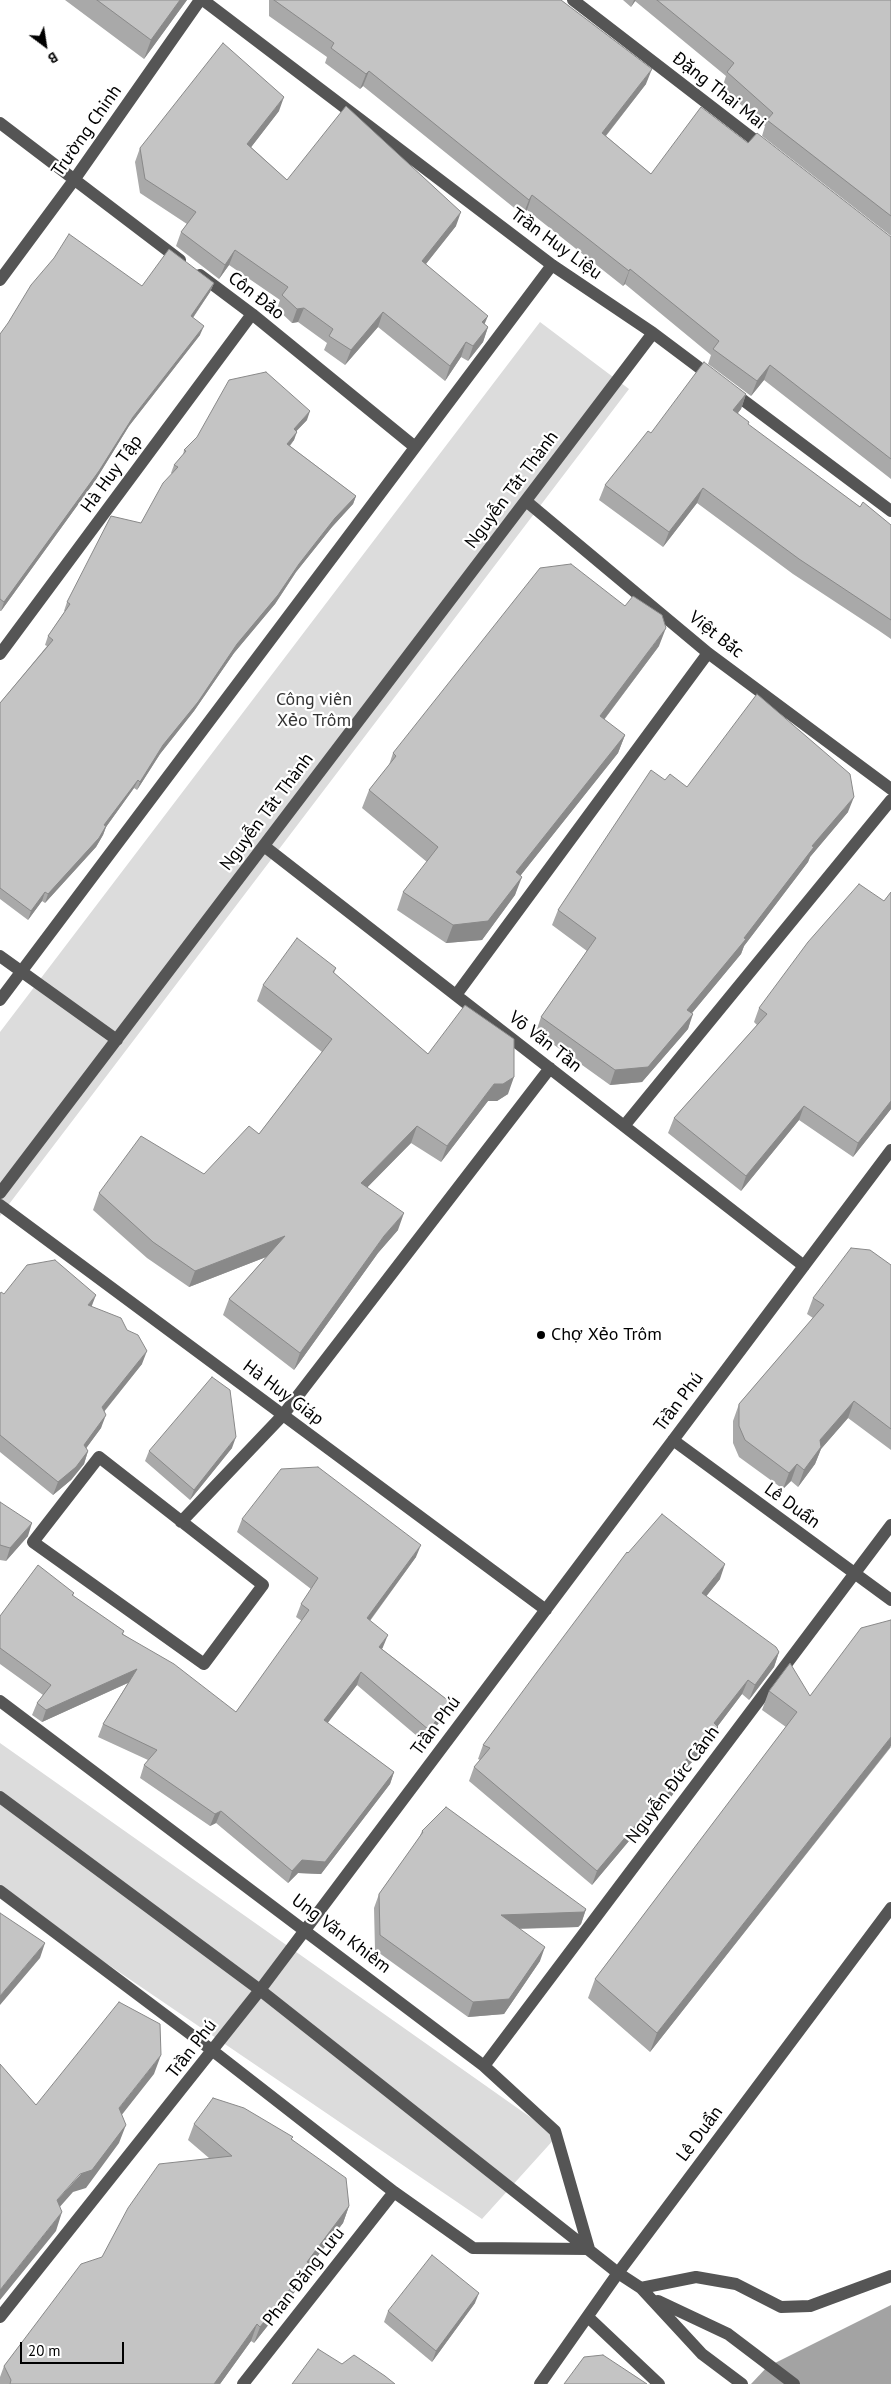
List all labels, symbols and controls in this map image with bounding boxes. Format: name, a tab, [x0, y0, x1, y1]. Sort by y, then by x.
north arrow	[20, 20, 70, 70]
text: B	[45, 48, 61, 68]
street label: Đặng Thai Mai	[668, 48, 770, 134]
street label: Trường Chinh	[47, 81, 127, 181]
street label: Trần Huy Liệu	[506, 204, 606, 284]
street label: Côn Đảo	[224, 267, 288, 325]
street label: Nguyễn Tất Thành	[461, 427, 563, 553]
street label: Hà Huy Tập	[77, 431, 147, 517]
street label: Việt Bắc	[684, 607, 748, 663]
park label: Công viên Xẻo Trôm	[276, 689, 352, 732]
street label: Nguyễn Tất Thành	[216, 749, 318, 875]
street label: Võ Văn Tần	[504, 1007, 586, 1077]
place label: Chợ Xẻo Trôm	[551, 1324, 662, 1346]
marker: Chợ Xẻo Trôm	[535, 1329, 547, 1341]
street label: Hà Huy Giáp	[238, 1356, 328, 1430]
street label: Trần Phú	[650, 1368, 708, 1436]
street label: Lê Duẩn	[760, 1479, 824, 1533]
street label: Trần Phú	[407, 1692, 465, 1760]
street label: Nguyễn Đức Cảnh	[622, 1722, 724, 1848]
street label: Ung Văn Khiêm	[287, 1890, 395, 1978]
street label: Trần Phú	[162, 2015, 222, 2083]
street label: Lê Duẩn	[672, 2102, 728, 2166]
street label: Phan Đăng Lưu	[259, 2223, 349, 2331]
scale bar	[22, 2332, 126, 2364]
text: 20 m	[28, 2341, 61, 2360]

